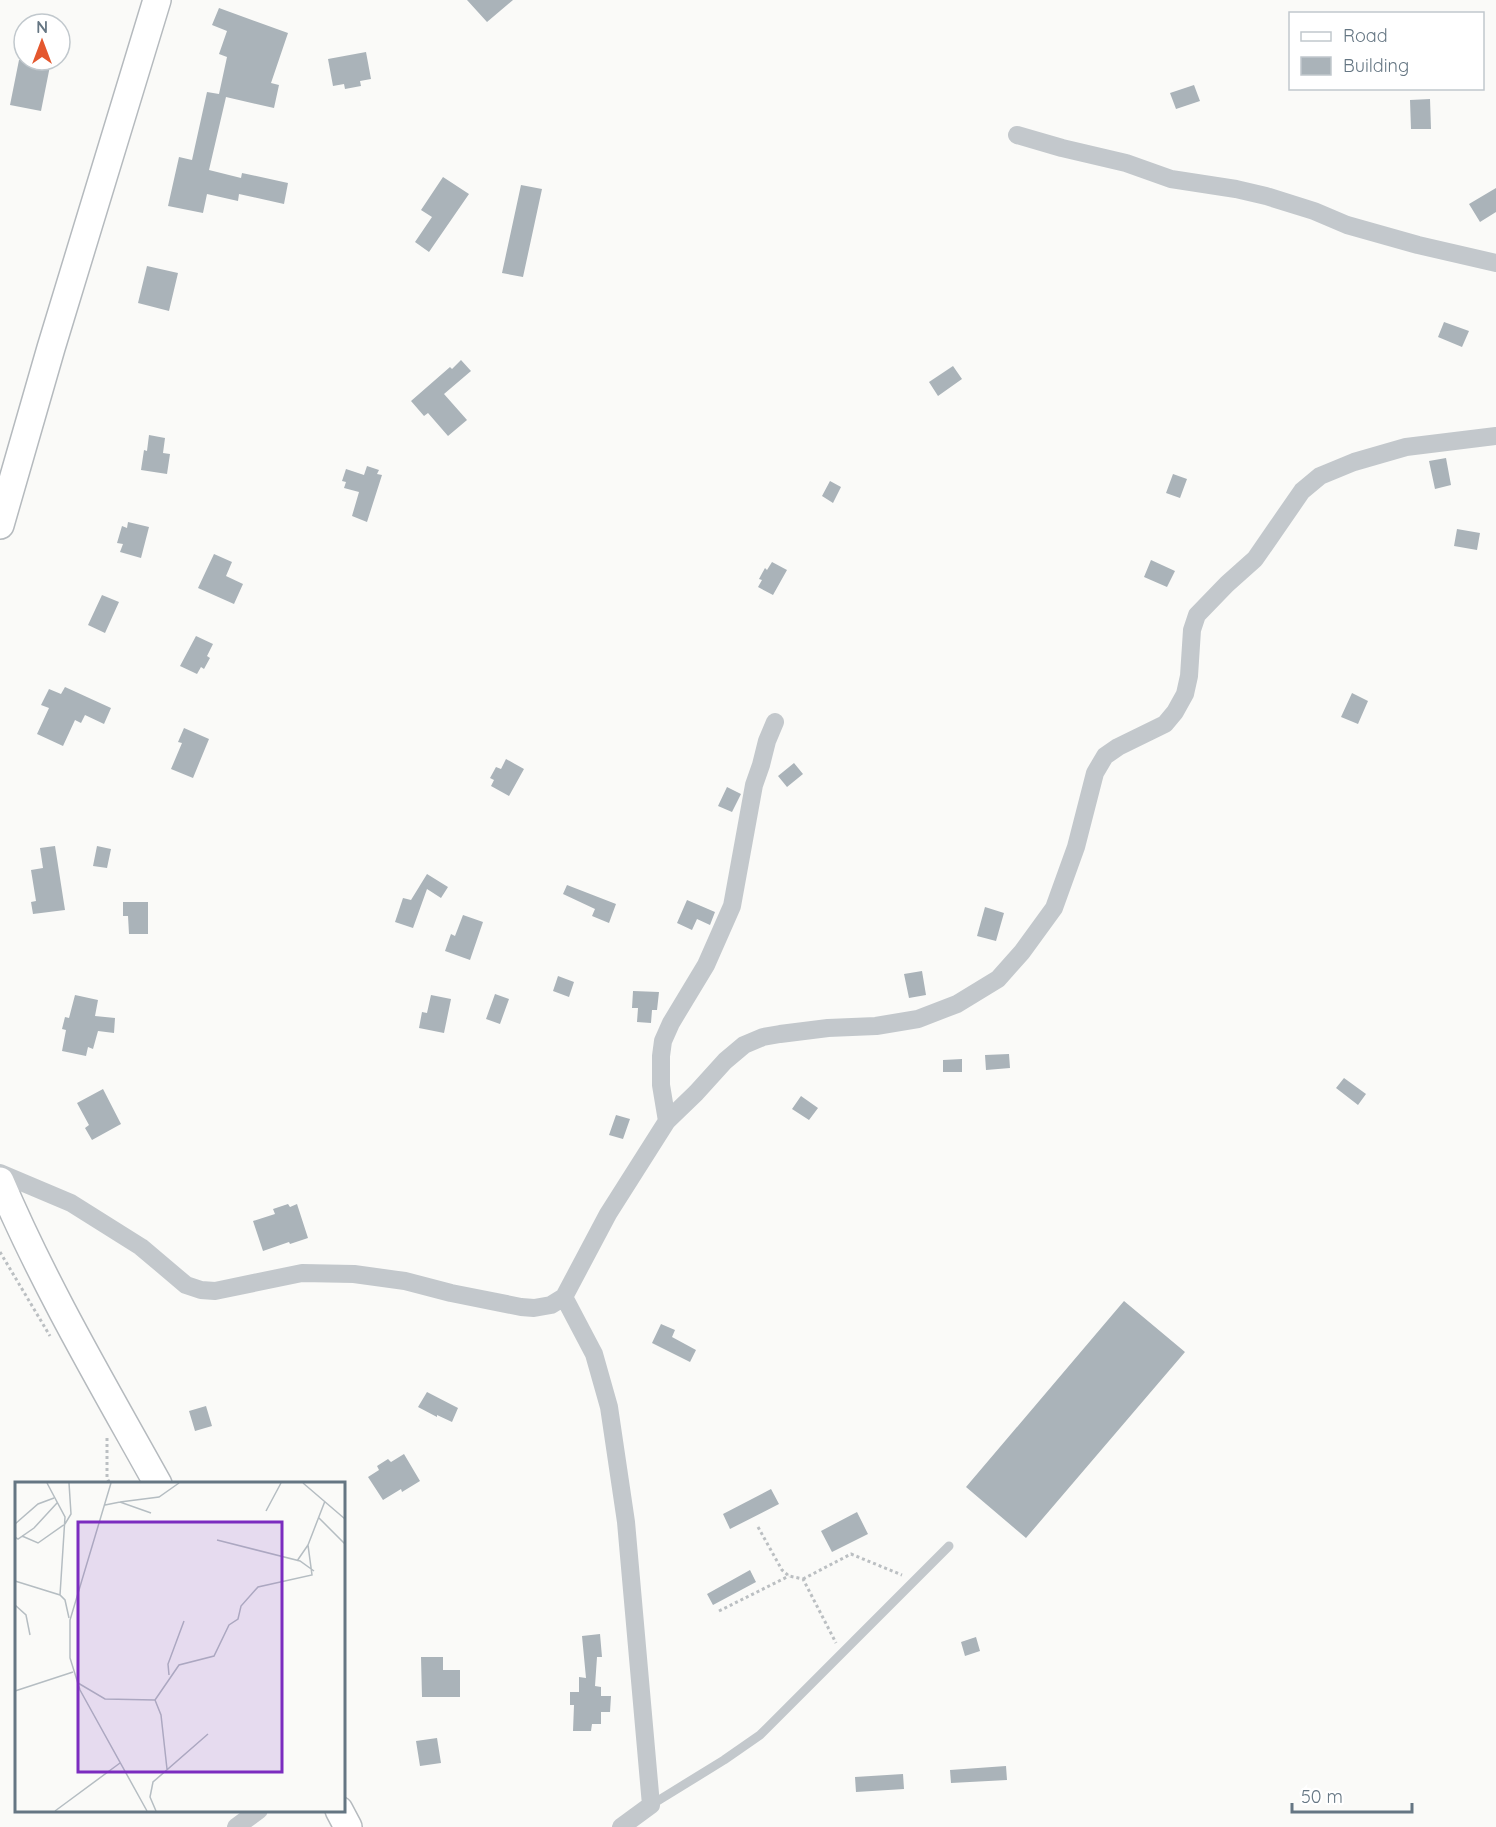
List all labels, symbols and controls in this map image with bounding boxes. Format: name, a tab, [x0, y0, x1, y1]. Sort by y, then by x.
north arrow	[12, 12, 72, 72]
legend	[1289, 12, 1484, 90]
text: N	[36, 17, 48, 37]
text: Road	[1343, 24, 1388, 47]
text: Building	[1343, 54, 1409, 77]
inset map	[15, 1482, 345, 1812]
scale bar	[1292, 1776, 1412, 1814]
text: 50 m	[1301, 1785, 1343, 1808]

